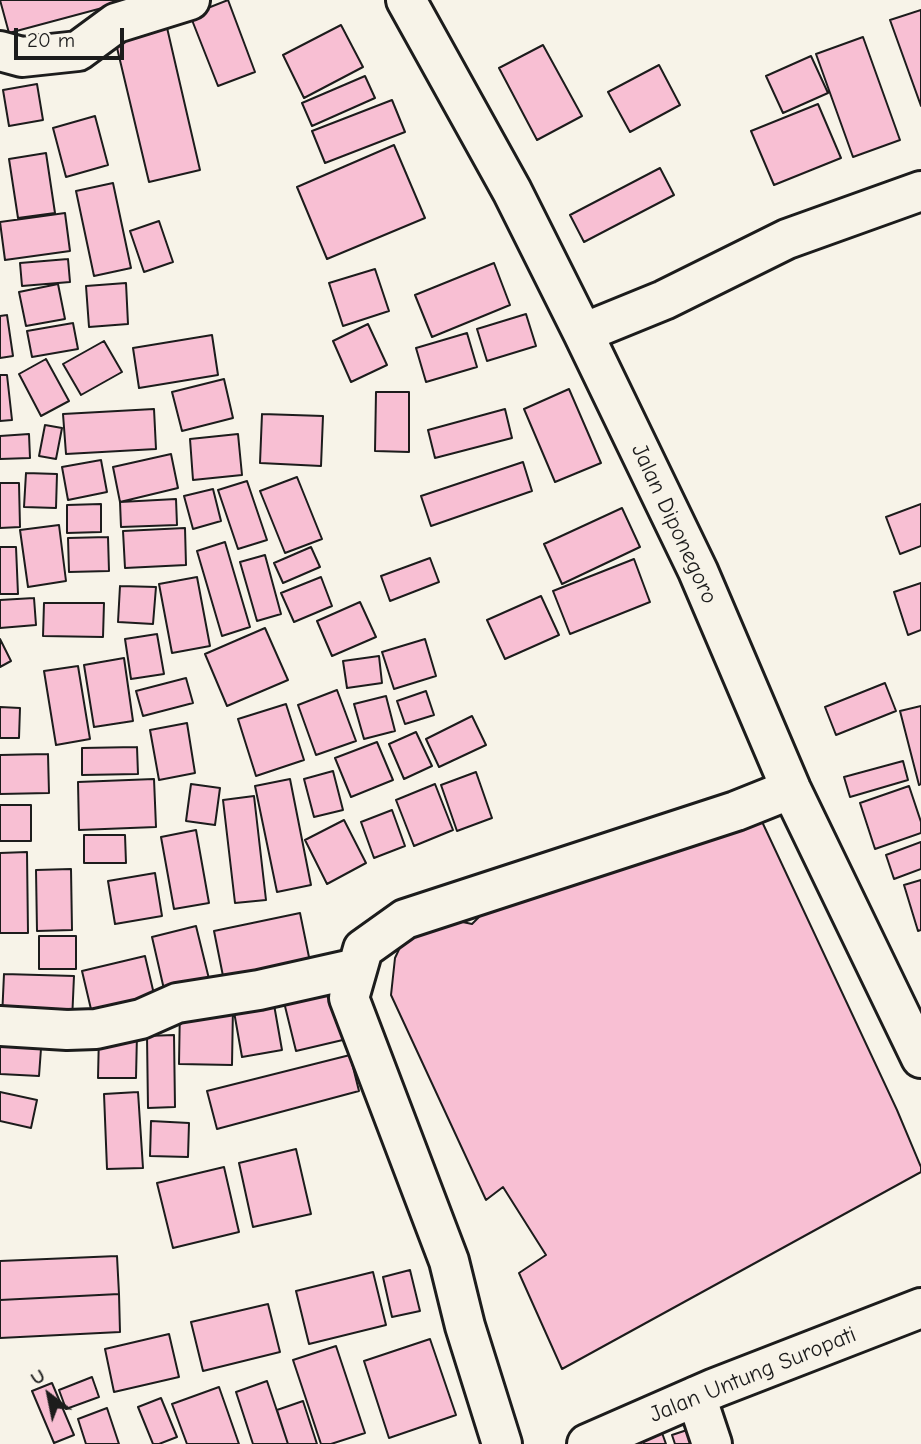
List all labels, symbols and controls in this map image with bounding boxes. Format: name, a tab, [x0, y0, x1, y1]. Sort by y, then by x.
scale bar	[18, 14, 128, 58]
text: 20 m	[27, 28, 75, 52]
street label: Jalan Diponegoro	[625, 440, 723, 608]
street label: Jalan Untung Suropati	[646, 1321, 860, 1429]
north arrow	[14, 1360, 84, 1430]
text: U	[27, 1364, 49, 1390]

